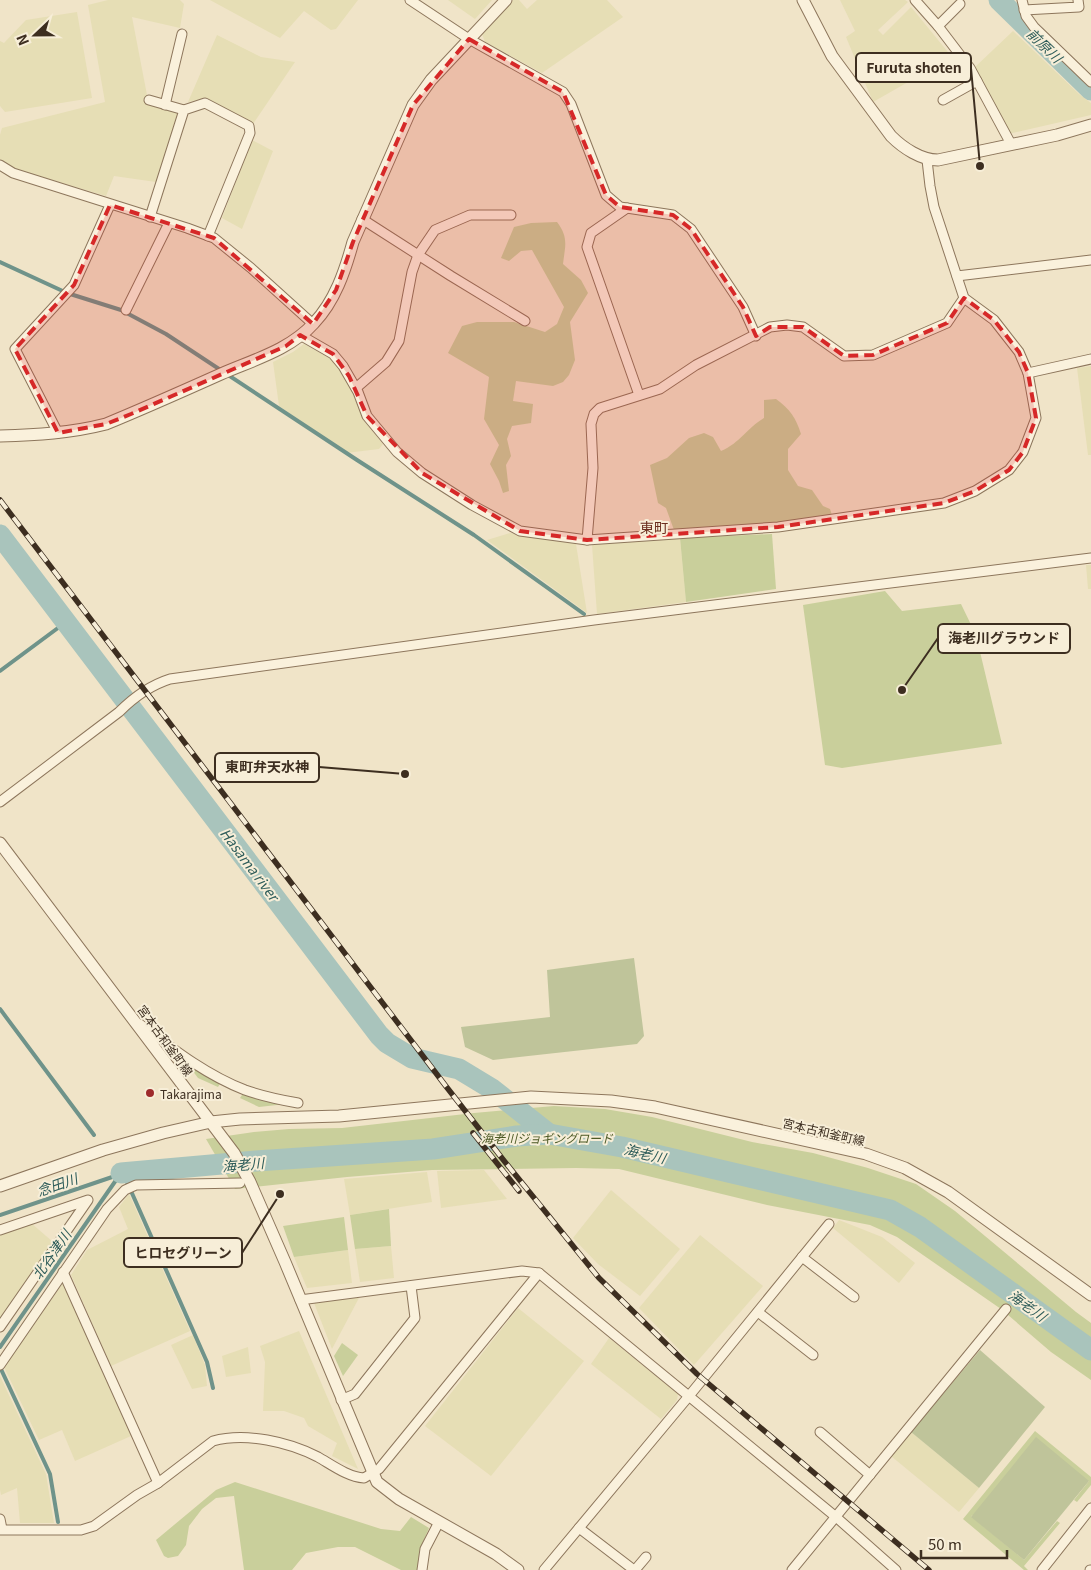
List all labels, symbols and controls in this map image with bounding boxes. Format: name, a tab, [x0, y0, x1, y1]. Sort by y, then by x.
north arrow	[10, 10, 60, 60]
water label: 前原川	[1023, 23, 1068, 68]
text: N	[11, 32, 33, 49]
callout: Furuta shoten	[856, 53, 971, 82]
text: Furuta shoten	[866, 57, 962, 77]
district label: 東町	[640, 517, 668, 537]
callout: 海老川グラウンド	[938, 624, 1070, 653]
text: 海老川グラウンド	[948, 627, 1060, 647]
callout: 東町弁天水神	[215, 753, 319, 782]
text: 東町弁天水神	[225, 756, 309, 776]
water label: Hasama river	[216, 824, 285, 906]
street label: 宮本古和釜町線	[134, 1001, 198, 1079]
place label: Takarajima	[160, 1085, 222, 1102]
marker: Takarajima	[144, 1087, 156, 1099]
street label: 宮本古和釜町線	[781, 1113, 867, 1149]
park label: 海老川ジョギングロード	[481, 1129, 614, 1146]
water label: 海老川	[622, 1139, 670, 1168]
water label: 海老川	[221, 1152, 267, 1176]
water label: 念田川	[34, 1167, 82, 1200]
water label: 北谷津川	[27, 1224, 76, 1283]
callout: ヒロセグリーン	[124, 1238, 242, 1267]
text: ヒロセグリーン	[134, 1242, 232, 1262]
water label: 海老川	[1005, 1285, 1052, 1327]
scale bar	[921, 1528, 1007, 1560]
text: 50 m	[928, 1533, 962, 1554]

